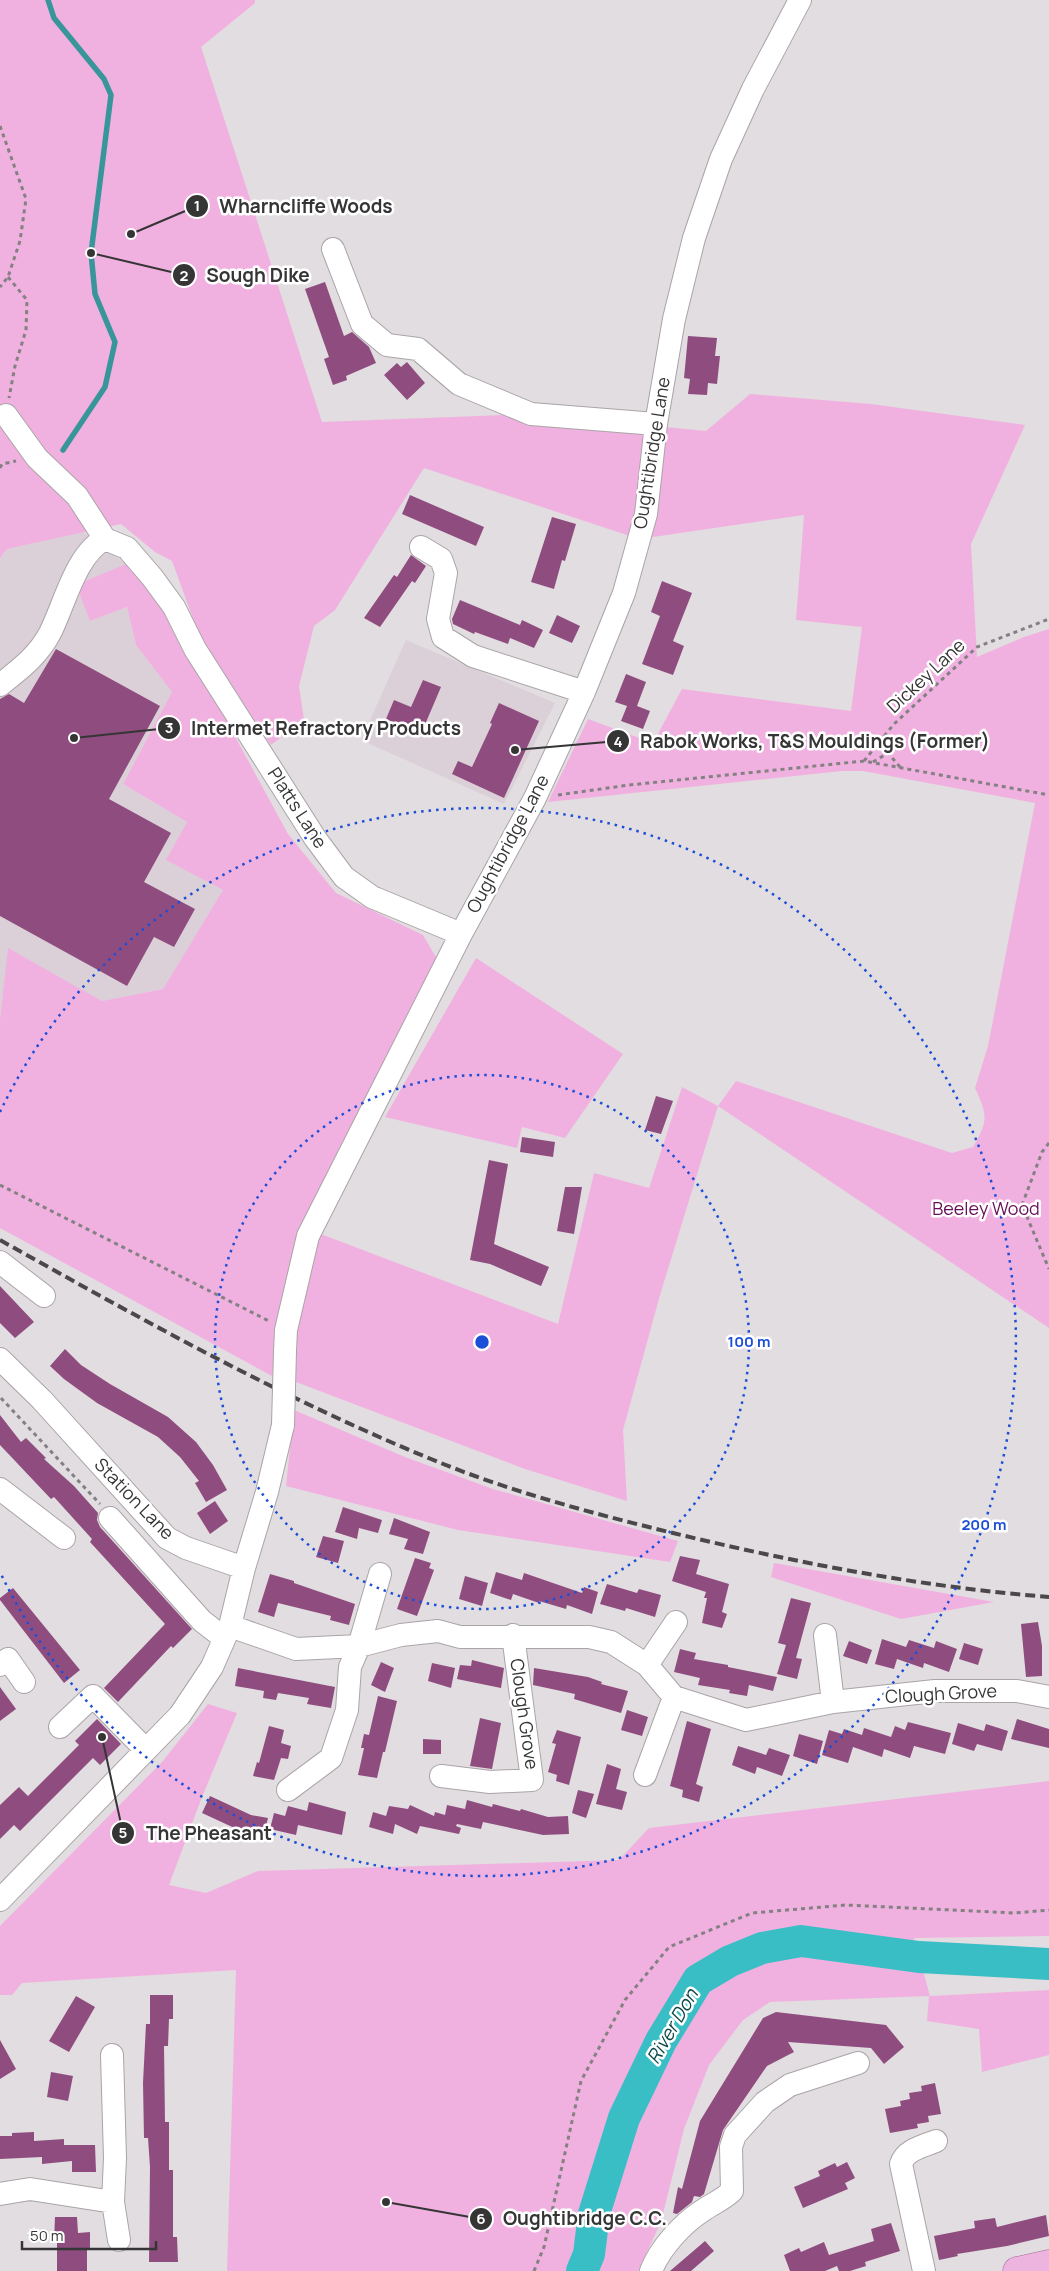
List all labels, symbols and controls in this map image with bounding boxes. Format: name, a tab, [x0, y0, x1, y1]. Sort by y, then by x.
callout: Wharncliffe Woods	[184, 189, 402, 223]
text: Wharncliffe Woods	[219, 193, 393, 219]
text: 1	[194, 195, 200, 216]
callout: Sough Dike	[171, 258, 320, 292]
text: Sough Dike	[206, 262, 310, 288]
text: 2	[180, 265, 189, 286]
street label: Oughtibridge Lane	[627, 375, 675, 531]
street label: Dickey Lane	[881, 633, 970, 718]
callout: Intermet Refractory Products	[156, 711, 472, 745]
text: Intermet Refractory Products	[191, 715, 461, 741]
text: 3	[165, 717, 173, 738]
callout: Rabok Works, T&S Mouldings (Former)	[605, 724, 1000, 758]
text: Rabok Works, T&S Mouldings (Former)	[640, 728, 990, 754]
text: 4	[613, 731, 623, 752]
street label: Platts Lane	[263, 762, 333, 852]
street label: Oughtibridge Lane	[460, 770, 554, 917]
park label: Beeley Wood	[932, 1196, 1040, 1220]
text: 100 m	[728, 1331, 770, 1352]
centre of rings	[473, 1333, 491, 1351]
street label: Station Lane	[90, 1452, 180, 1544]
text: 200 m	[961, 1514, 1007, 1535]
street label: Clough Grove	[505, 1657, 545, 1771]
street label: Clough Grove	[884, 1678, 997, 1708]
callout: The Pheasant	[110, 1816, 282, 1850]
text: The Pheasant	[146, 1820, 272, 1846]
text: 5	[119, 1822, 128, 1843]
water label: River Don	[640, 1983, 704, 2068]
callout: Oughtibridge C.C.	[468, 2202, 677, 2236]
text: Oughtibridge C.C.	[503, 2205, 667, 2231]
text: 6	[476, 2208, 486, 2229]
scale bar	[22, 2218, 156, 2250]
text: 50 m	[30, 2225, 64, 2246]

